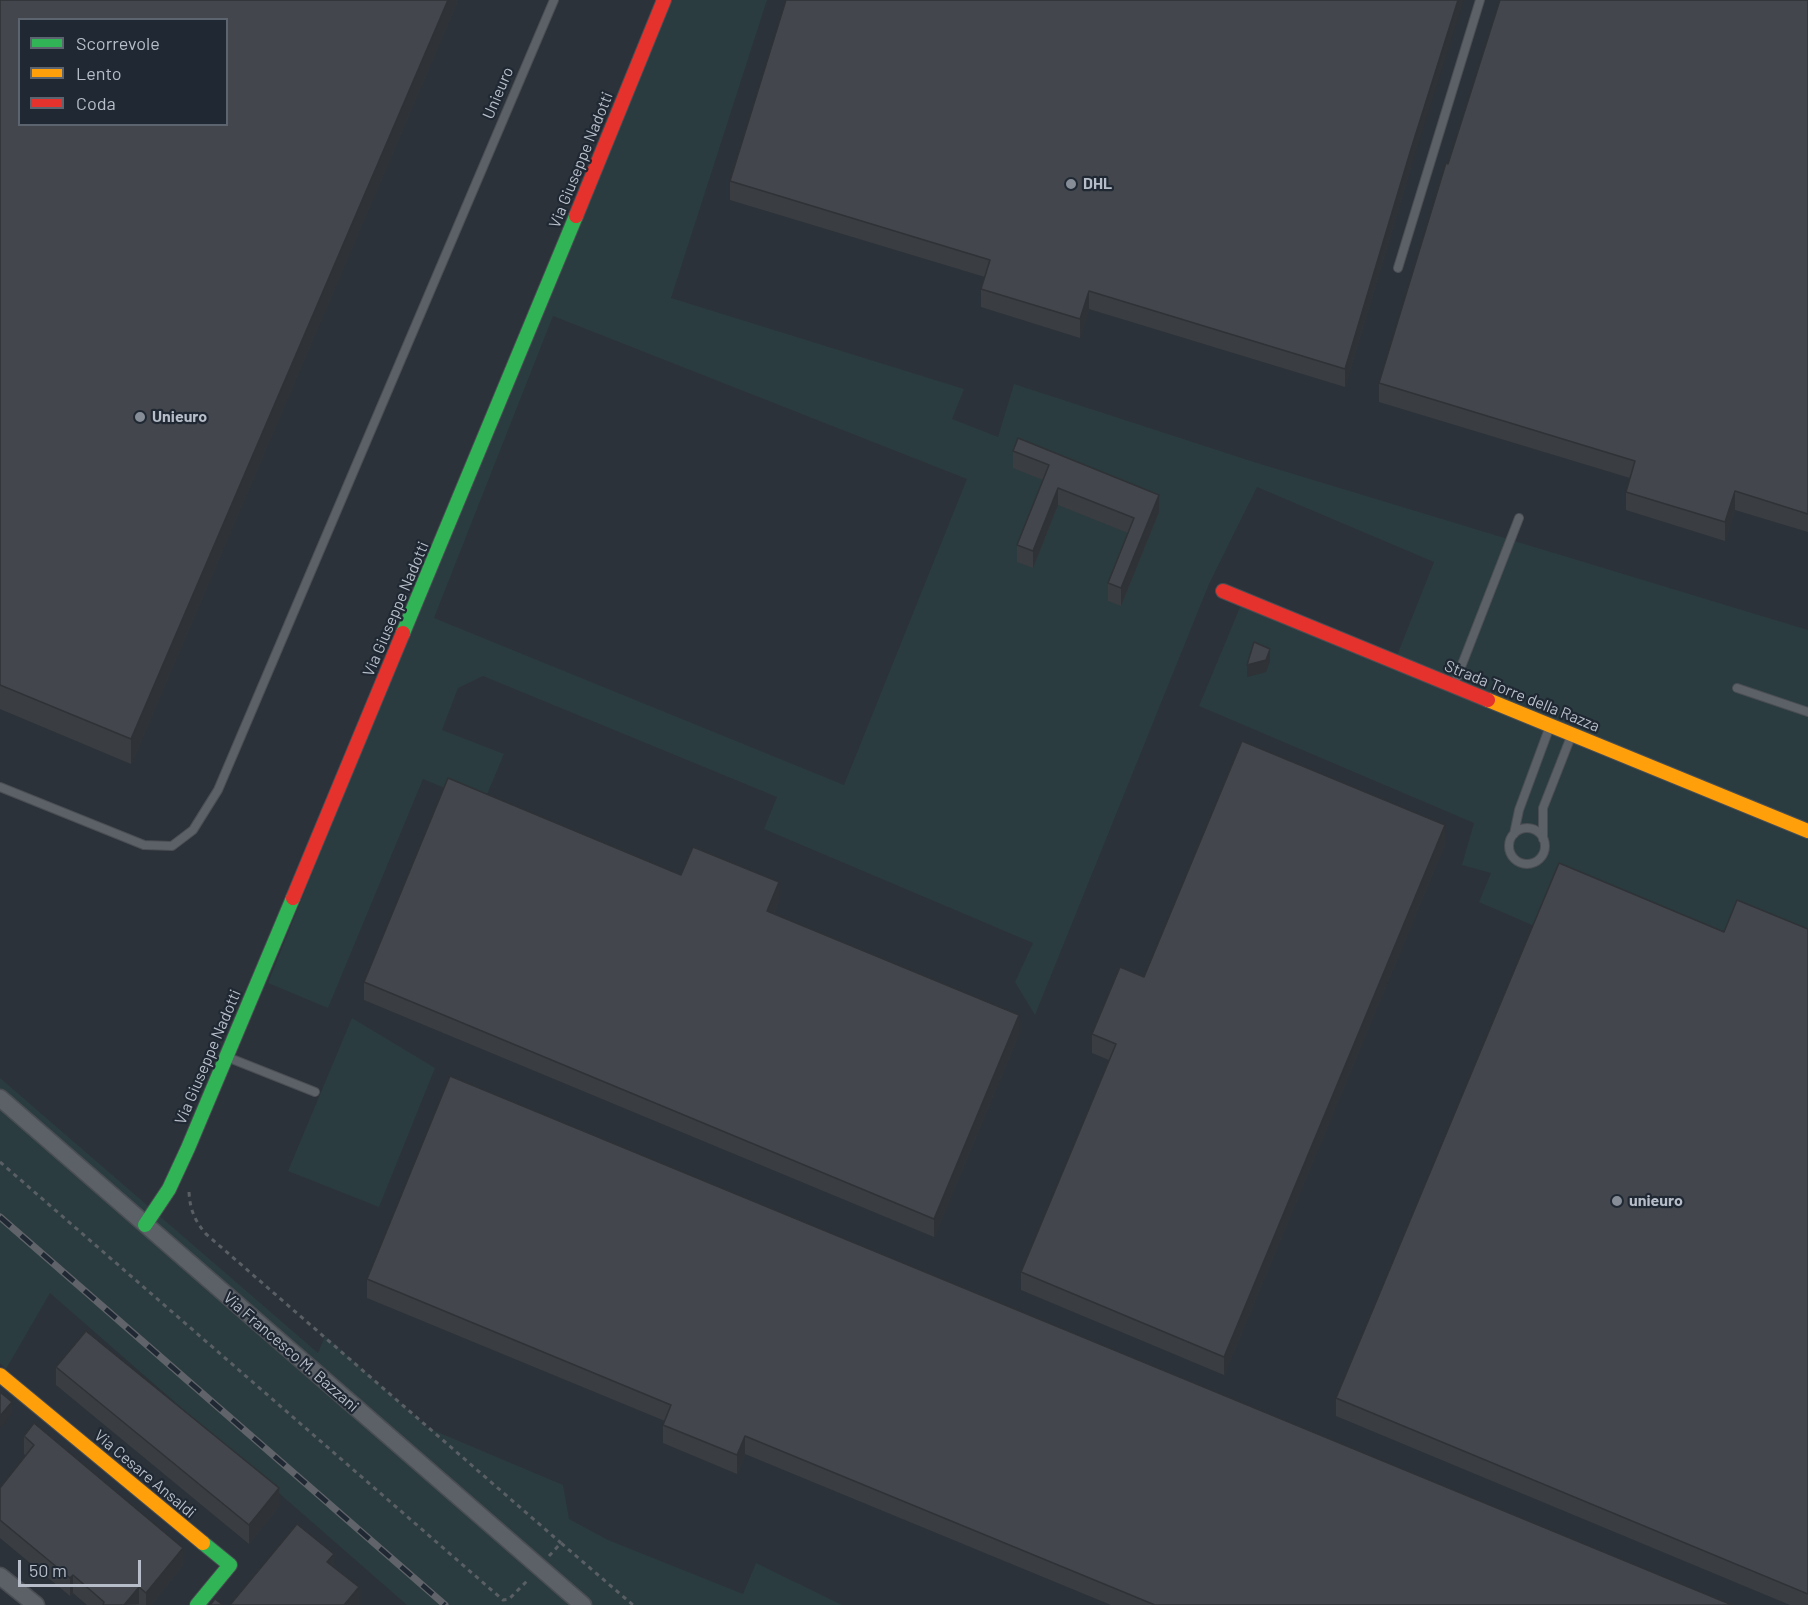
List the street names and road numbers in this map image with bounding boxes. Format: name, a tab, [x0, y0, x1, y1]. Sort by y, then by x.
street label: Unieuro	[478, 64, 518, 122]
street label: Via Giuseppe Nadotti	[545, 89, 617, 231]
street label: Via Giuseppe Nadotti	[359, 539, 433, 679]
street label: Strada Torre della Razza	[1442, 656, 1602, 736]
street label: Via Giuseppe Nadotti	[171, 987, 245, 1127]
street label: Via Francesco M. Bazzani	[219, 1288, 363, 1416]
street label: Via Cesare Ansaldi	[90, 1426, 200, 1522]

